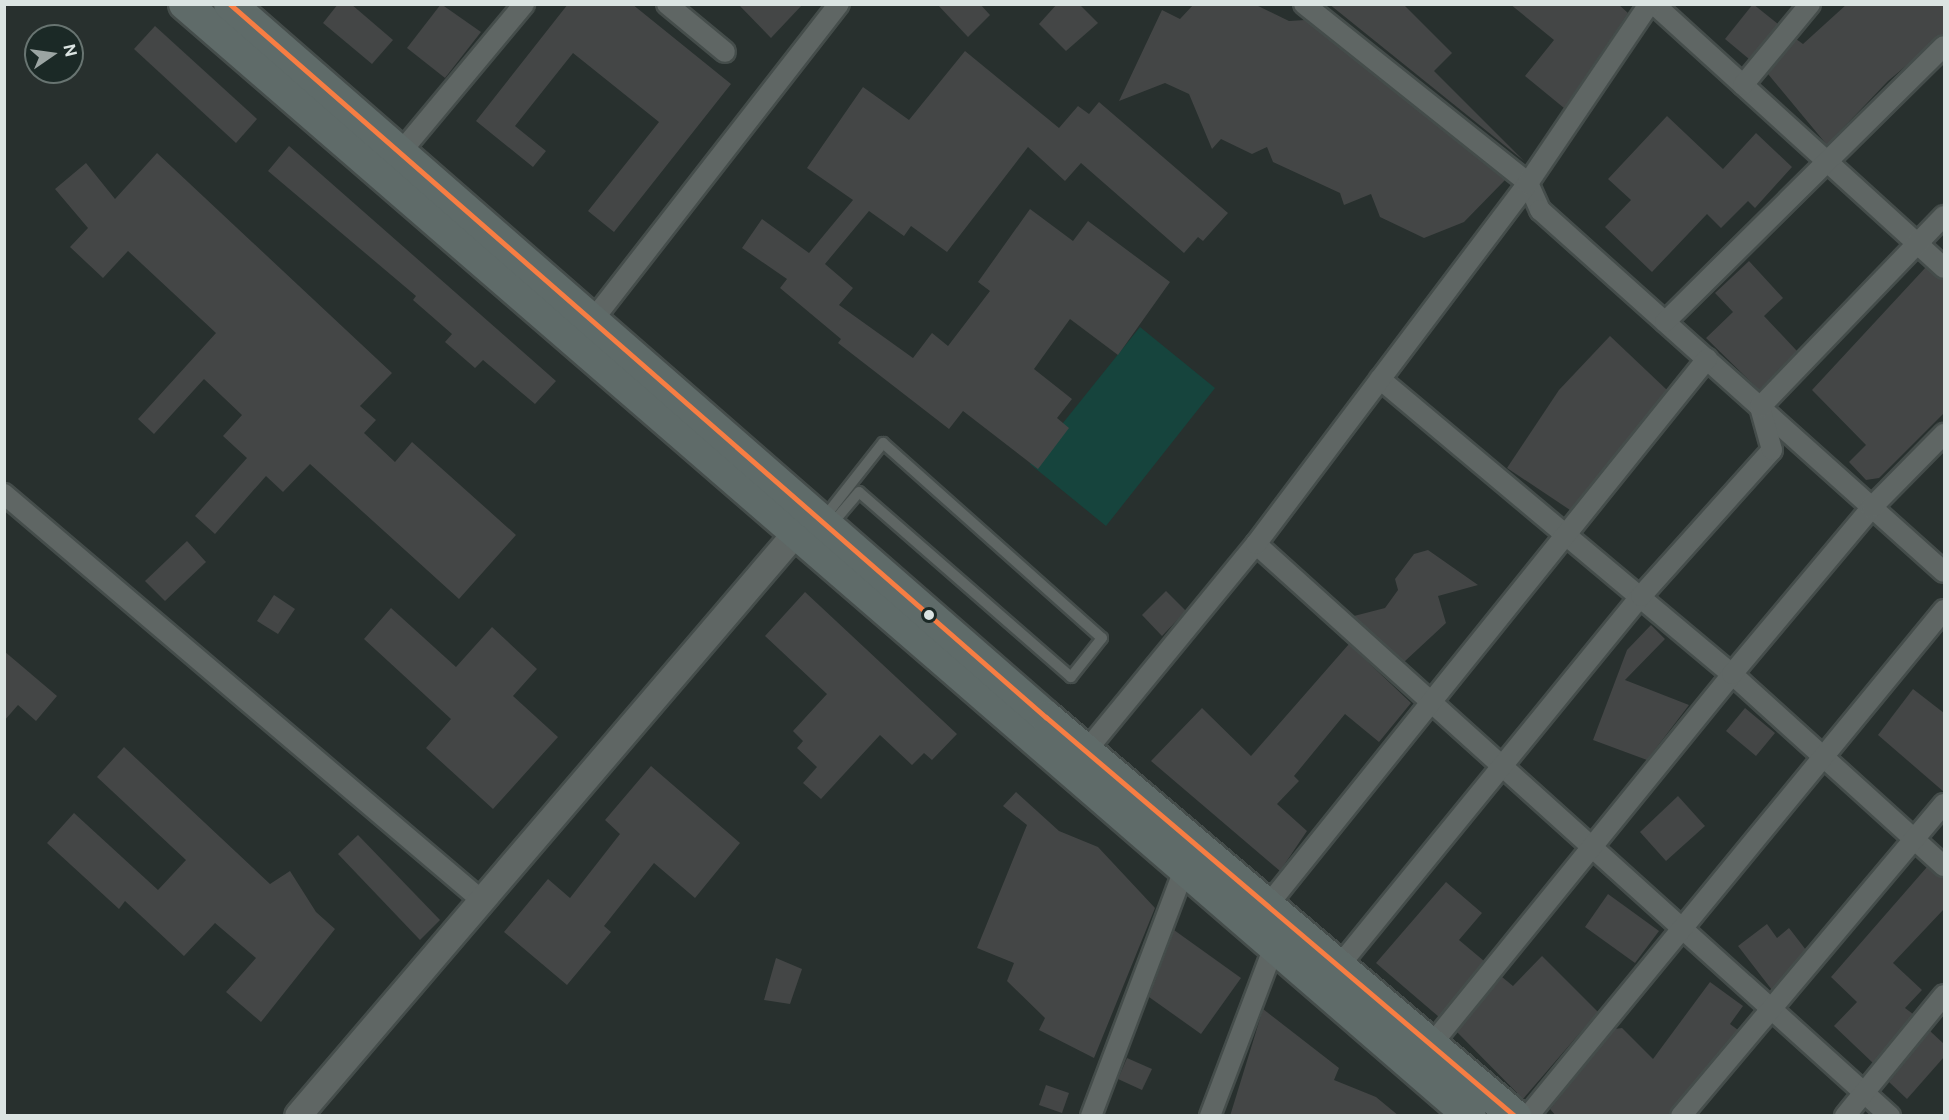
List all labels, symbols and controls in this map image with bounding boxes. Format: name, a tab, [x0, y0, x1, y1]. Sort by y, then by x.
north arrow	[24, 24, 84, 84]
text: N	[59, 42, 81, 59]
unlabelled marker	[923, 609, 935, 621]

